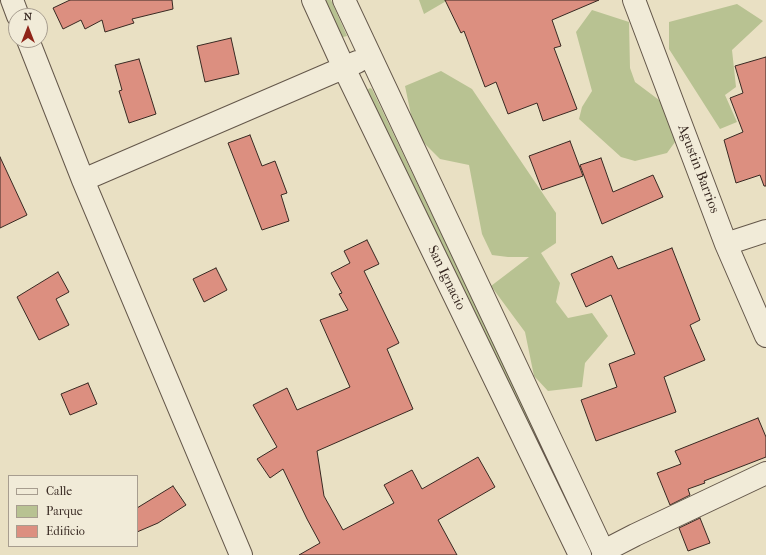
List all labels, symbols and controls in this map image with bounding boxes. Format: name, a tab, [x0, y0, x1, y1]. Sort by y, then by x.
north arrow	[8, 8, 48, 48]
text: N	[24, 10, 32, 23]
street label: Agustin Barrios	[673, 122, 723, 216]
street label: San Ignacio	[423, 243, 469, 313]
legend	[8, 475, 138, 547]
text: Calle	[46, 484, 72, 498]
text: Parque	[46, 504, 83, 518]
text: Edificio	[46, 524, 85, 538]

